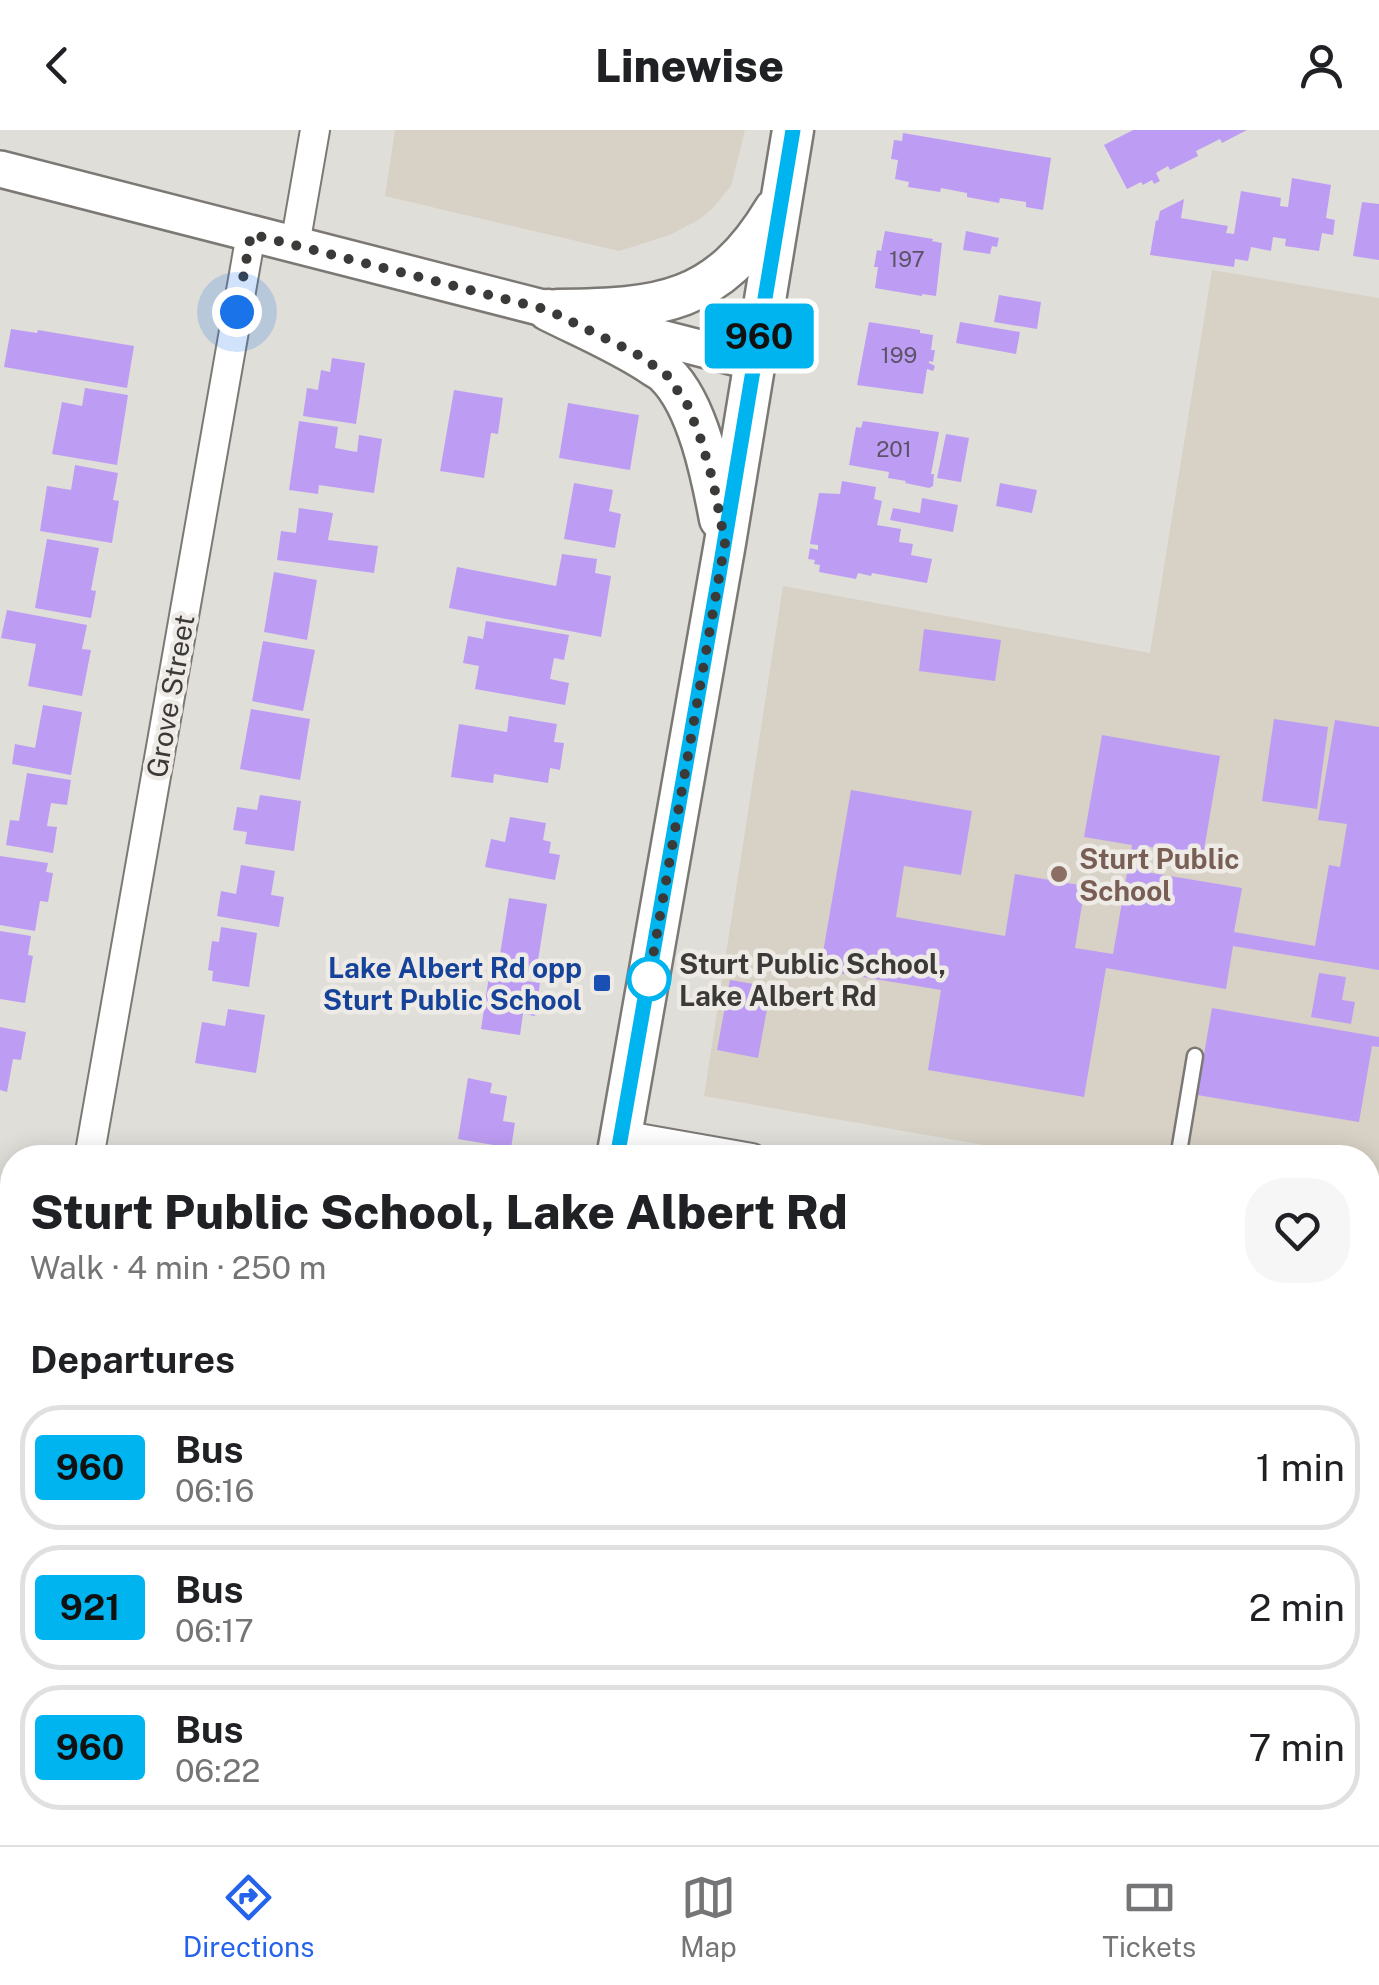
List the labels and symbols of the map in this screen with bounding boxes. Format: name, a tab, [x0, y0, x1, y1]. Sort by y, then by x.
house number: 197	[889, 246, 925, 272]
your location	[212, 287, 262, 337]
line badge: 960	[702, 304, 816, 368]
house number: 199	[881, 342, 917, 368]
house number: 201	[876, 436, 912, 462]
street label: Grove Street	[139, 612, 201, 780]
place label: Sturt Public School	[1079, 842, 1240, 907]
marker: Sturt Public School	[1048, 863, 1070, 885]
place label: Sturt Public School, Lake Albert Rd	[679, 947, 946, 1012]
place label: Lake Albert Rd opp Sturt Public School	[323, 951, 582, 1016]
marker: Sturt Public School, Lake Albert Rd	[628, 958, 670, 1000]
marker: Lake Albert Rd opp Sturt Public School	[591, 972, 613, 994]

